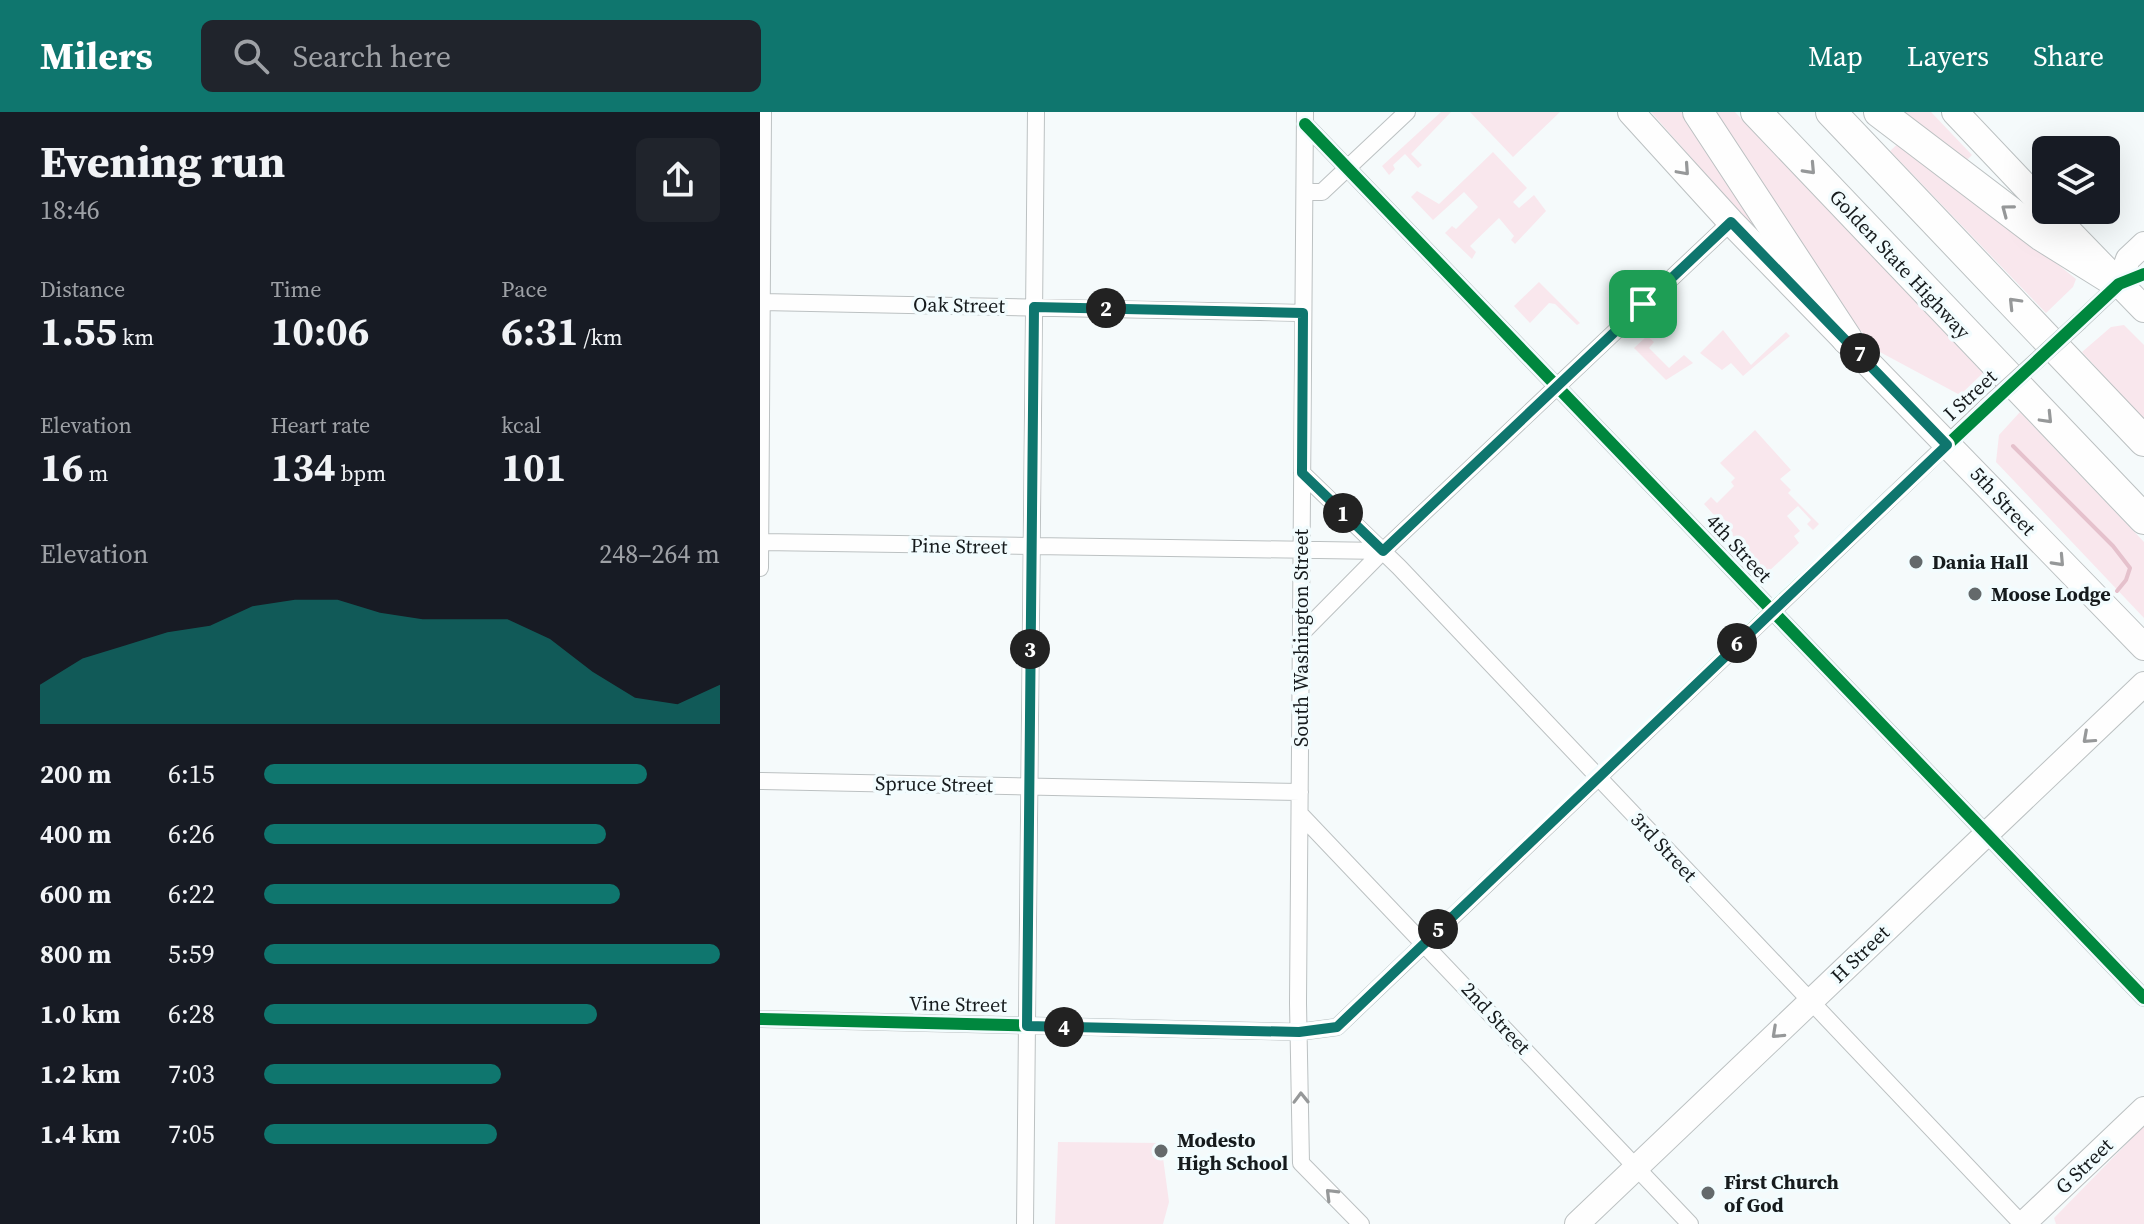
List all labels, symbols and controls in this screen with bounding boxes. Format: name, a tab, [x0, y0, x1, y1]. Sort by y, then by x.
search box	[201, 20, 761, 92]
text: Milers	[40, 30, 153, 82]
icon: search	[229, 34, 273, 78]
text: Search here	[293, 36, 451, 77]
text: Map	[1808, 37, 1863, 75]
text: Layers	[1907, 37, 1989, 75]
text: Share	[2033, 37, 2104, 75]
text: Evening run	[40, 131, 285, 192]
map controls	[2032, 136, 2120, 224]
button: layers	[2032, 136, 2120, 224]
button: share	[636, 138, 720, 222]
one-way arrow	[1801, 159, 1815, 174]
one-way arrow	[1674, 160, 1688, 175]
street label: Golden State Highway	[1823, 183, 1977, 346]
text: 18:46	[40, 192, 100, 228]
one-way arrow	[2002, 205, 2016, 219]
pin	[1609, 270, 1677, 338]
text: Distance	[40, 274, 125, 304]
text: Time	[271, 274, 322, 304]
text: Pace	[501, 274, 547, 304]
icon: arrive	[1621, 282, 1665, 326]
pin: 2	[1086, 288, 1126, 328]
street label: Oak Street	[913, 290, 1006, 320]
text: 2	[1100, 293, 1112, 323]
one-way arrow	[2008, 298, 2023, 312]
text: 1.55	[40, 304, 117, 358]
text: 10:06	[271, 304, 369, 358]
text: 6:31	[501, 304, 578, 358]
text: km	[117, 322, 154, 352]
text: /km	[578, 322, 623, 352]
pin: 7	[1840, 333, 1880, 373]
text: 7	[1854, 338, 1866, 368]
street label: I Street	[1937, 363, 2003, 427]
one-way arrow	[2038, 409, 2052, 423]
text: Elevation	[40, 410, 132, 440]
text: Heart rate	[271, 410, 370, 440]
text: kcal	[501, 410, 541, 440]
text: 16	[40, 440, 83, 494]
text: 134	[271, 440, 336, 494]
text: 101	[501, 440, 566, 494]
text: m	[83, 458, 108, 488]
text: bpm	[336, 458, 386, 488]
street label: 5th Street	[1964, 460, 2043, 542]
pin: 1	[1323, 493, 1363, 533]
text: 1	[1337, 498, 1349, 528]
street label: 4th Street	[1700, 507, 1779, 589]
street label: South Washington Street	[1287, 528, 1315, 747]
street label: Pine Street	[910, 531, 1008, 561]
text: Elevation	[40, 536, 149, 572]
text: 248–264 m	[599, 536, 720, 572]
place label: Dania Hall	[1932, 548, 2028, 576]
one-way arrow	[2050, 552, 2065, 566]
marker: Dania Hall	[1907, 553, 1925, 571]
place label: Moose Lodge	[1991, 580, 2111, 608]
marker: Moose Lodge	[1966, 585, 1984, 603]
pin: 6	[1717, 623, 1757, 663]
text: 6	[1731, 628, 1743, 658]
pin: 3	[1010, 629, 1050, 669]
text: 3	[1024, 634, 1036, 664]
one-way arrow	[2083, 729, 2097, 744]
text: 200 m	[40, 756, 111, 792]
text: 6:15	[168, 756, 215, 792]
street label: Spruce Street	[875, 769, 994, 799]
street label: 3rd Street	[1624, 806, 1704, 888]
text: 400 m	[40, 816, 111, 852]
text: 6:26	[168, 816, 215, 852]
text: 600 m	[40, 876, 111, 912]
text: 6:22	[168, 876, 215, 912]
pin: 5	[1418, 909, 1458, 949]
text: 5	[1432, 914, 1444, 944]
street label: H Street	[1824, 919, 1896, 989]
text: 800 m	[40, 936, 111, 972]
text: 5:59	[168, 936, 215, 972]
street label: 2nd Street	[1455, 976, 1537, 1061]
street label: Vine Street	[909, 989, 1007, 1019]
text: 1.0 km	[40, 996, 121, 1032]
text: 6:28	[168, 996, 215, 1032]
pin: 4	[1044, 1007, 1084, 1047]
text: 4	[1058, 1012, 1070, 1042]
one-way arrow	[1772, 1023, 1787, 1037]
text: 1.2 km	[40, 1056, 121, 1092]
text: 7:03	[168, 1056, 215, 1092]
one-way arrow	[1292, 1091, 1310, 1104]
text: 1.4 km	[40, 1116, 121, 1152]
text: 7:05	[168, 1116, 215, 1152]
place label: Modesto High School	[1177, 1126, 1288, 1177]
street label: G Street	[2049, 1131, 2119, 1200]
marker: Modesto High School	[1152, 1142, 1170, 1160]
place label: First Church of God	[1724, 1168, 1839, 1219]
marker: First Church of God	[1699, 1184, 1717, 1202]
one-way arrow	[1326, 1188, 1340, 1203]

